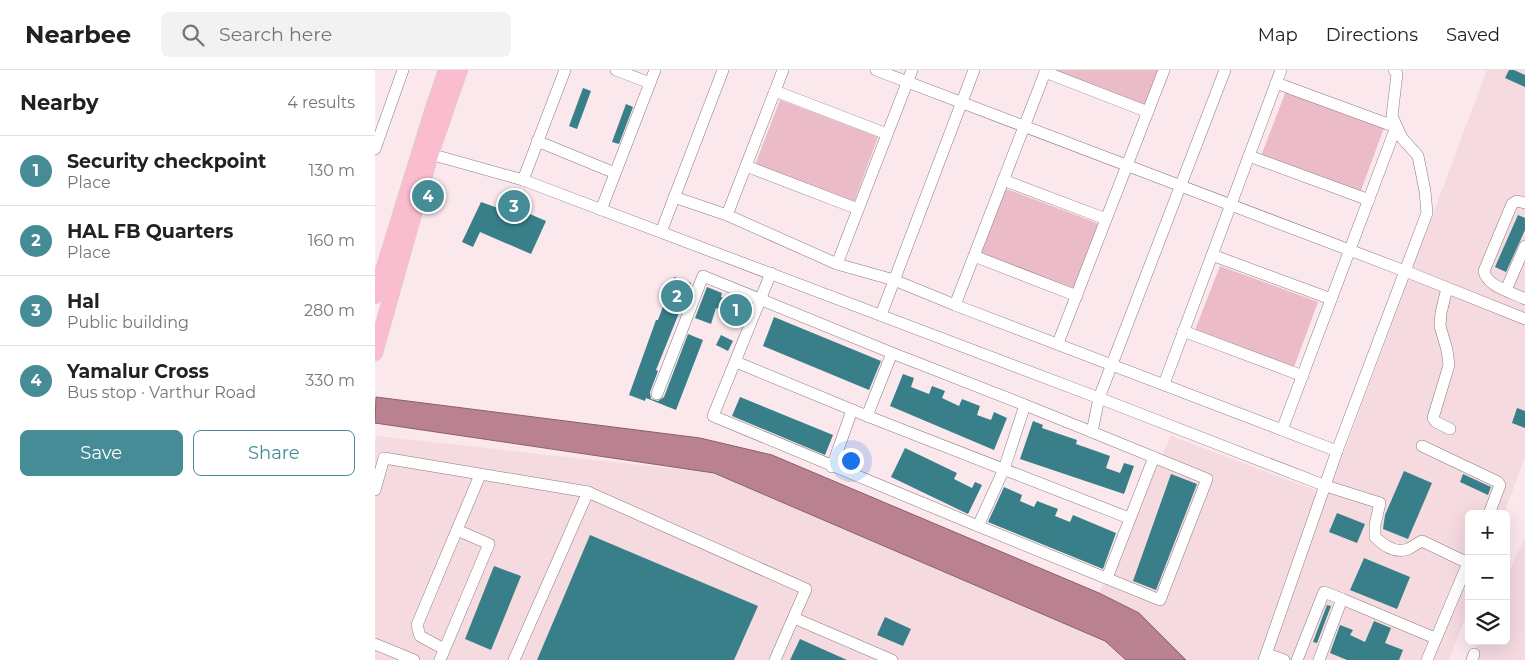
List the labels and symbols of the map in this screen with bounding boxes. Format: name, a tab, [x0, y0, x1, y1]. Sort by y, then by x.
pin: 4	[412, 177, 444, 215]
pin: 3	[498, 187, 530, 225]
pin: 2	[661, 277, 693, 315]
pin: 1	[720, 291, 752, 329]
your location	[838, 448, 864, 474]

